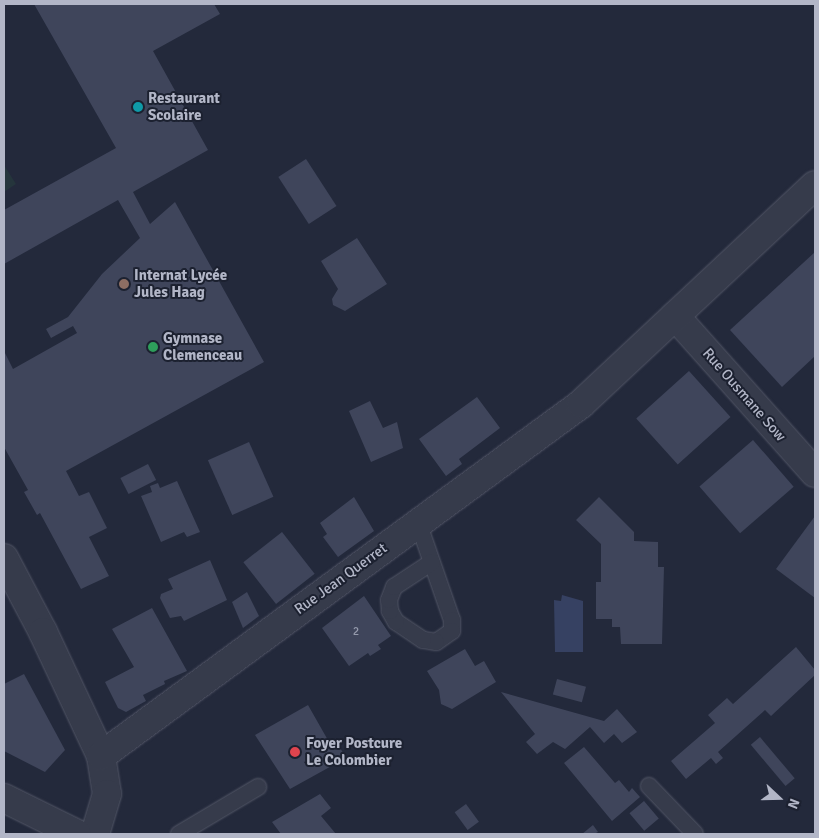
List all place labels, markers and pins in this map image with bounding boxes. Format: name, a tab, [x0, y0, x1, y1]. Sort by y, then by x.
place label: Restaurant Scolaire	[148, 89, 220, 124]
marker: Restaurant Scolaire	[132, 101, 144, 113]
place label: Internat Lycée Jules Haag	[134, 266, 227, 301]
marker: Internat Lycée Jules Haag	[118, 278, 130, 290]
place label: Gymnase Clemenceau	[163, 329, 242, 364]
marker: Gymnase Clemenceau	[147, 341, 159, 353]
place label: Foyer Postcure Le Colombier	[306, 734, 402, 769]
marker: Foyer Postcure Le Colombier	[288, 745, 302, 759]

